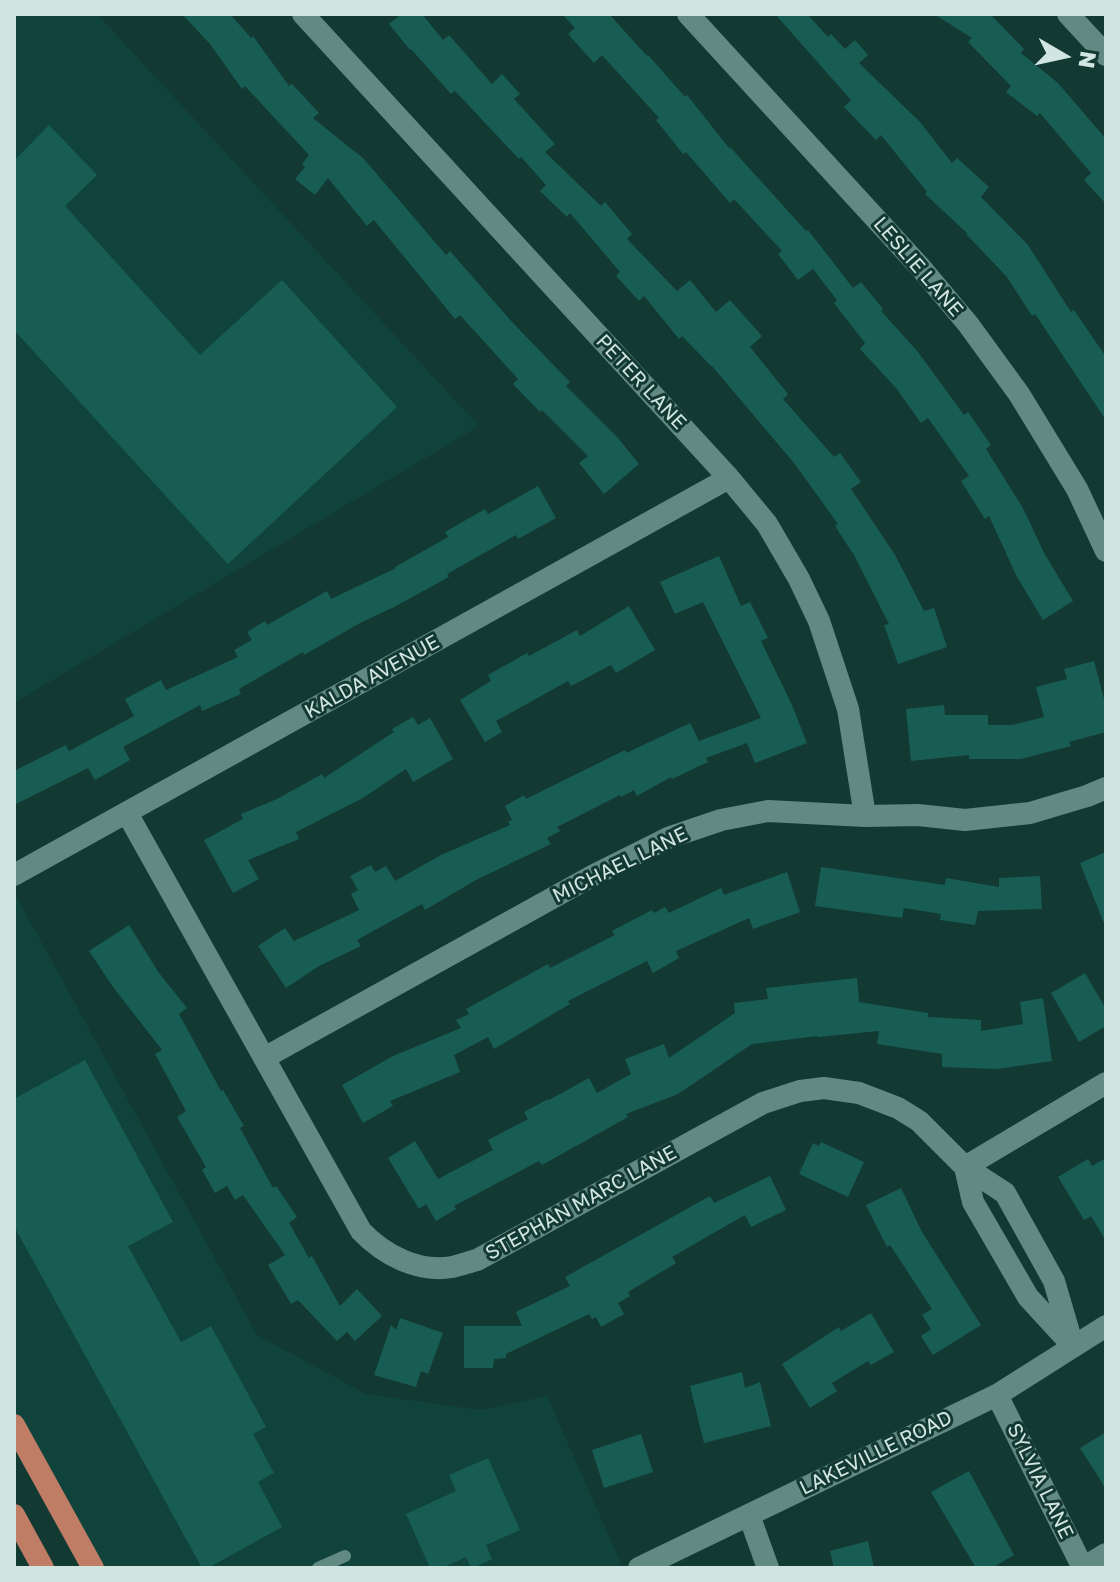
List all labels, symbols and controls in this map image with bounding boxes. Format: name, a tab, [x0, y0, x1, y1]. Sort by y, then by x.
north arrow	[1024, 16, 1104, 96]
text: N	[1074, 49, 1103, 70]
street label: LESLIE LANE	[868, 212, 968, 322]
street label: PETER LANE	[591, 329, 691, 435]
street label: KALDA AVENUE	[300, 630, 444, 724]
street label: MICHAEL LANE	[549, 822, 691, 908]
street label: STEPHAN MARC LANE	[481, 1140, 681, 1266]
street label: LAKEVILLE ROAD	[796, 1406, 956, 1500]
street label: SYLVIA LANE	[1002, 1419, 1078, 1543]

